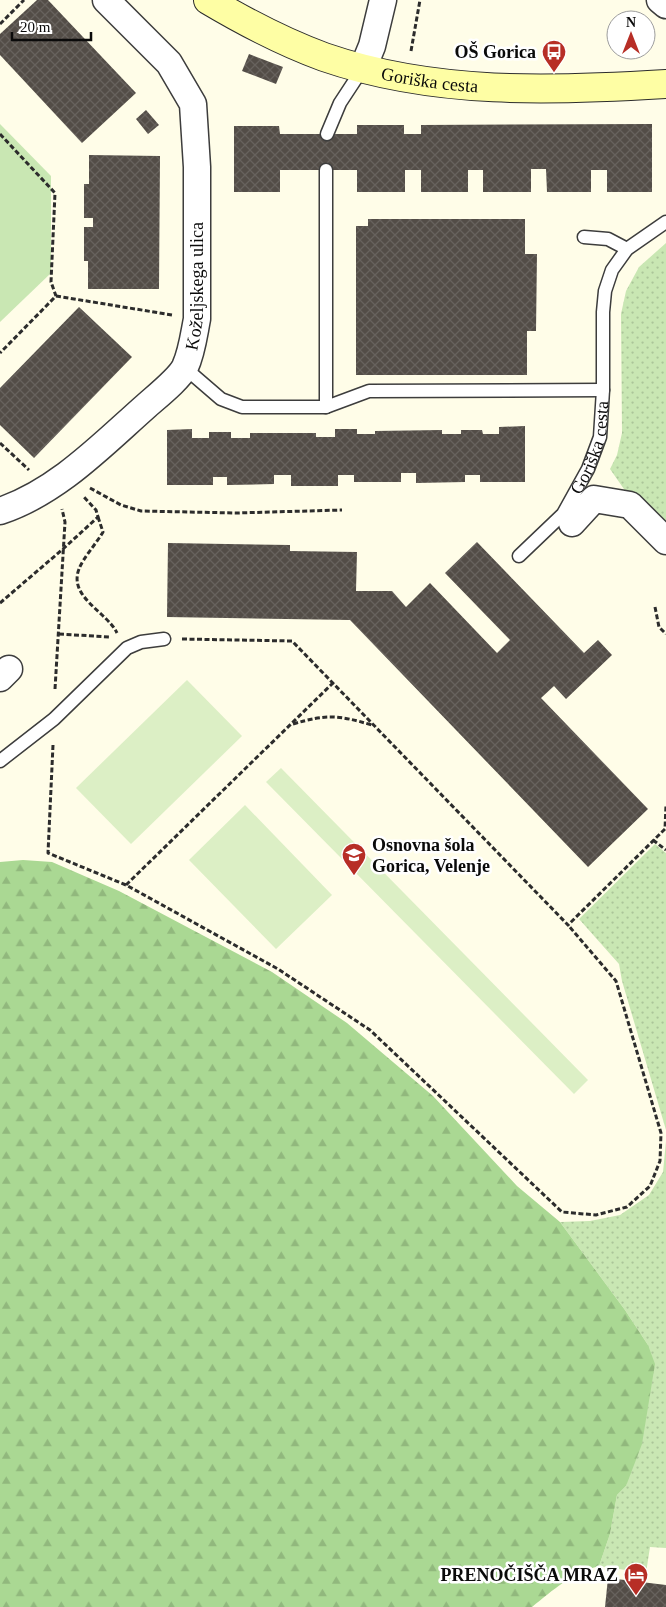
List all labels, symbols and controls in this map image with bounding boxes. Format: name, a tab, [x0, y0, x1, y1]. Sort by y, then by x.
scale bar	[12, 10, 91, 42]
north arrow	[606, 10, 656, 60]
text: N	[626, 15, 636, 30]
text: 20 m	[20, 19, 51, 35]
bus stop icon: OŠ Gorica	[541, 39, 567, 73]
place label: OŠ Gorica	[455, 41, 536, 62]
street label: Goriška cesta	[380, 63, 479, 96]
street label: Koželjskega ulica	[181, 222, 207, 352]
street label: Goriška cesta	[566, 400, 612, 498]
place label: Osnovna šola Gorica, Velenje	[372, 835, 490, 876]
school or university icon: Osnovna šola Gorica, Velenje	[341, 842, 367, 876]
hotel icon: PRENOČIŠČA MRAZ	[623, 1562, 649, 1596]
place label: PRENOČIŠČA MRAZ	[440, 1564, 618, 1585]

